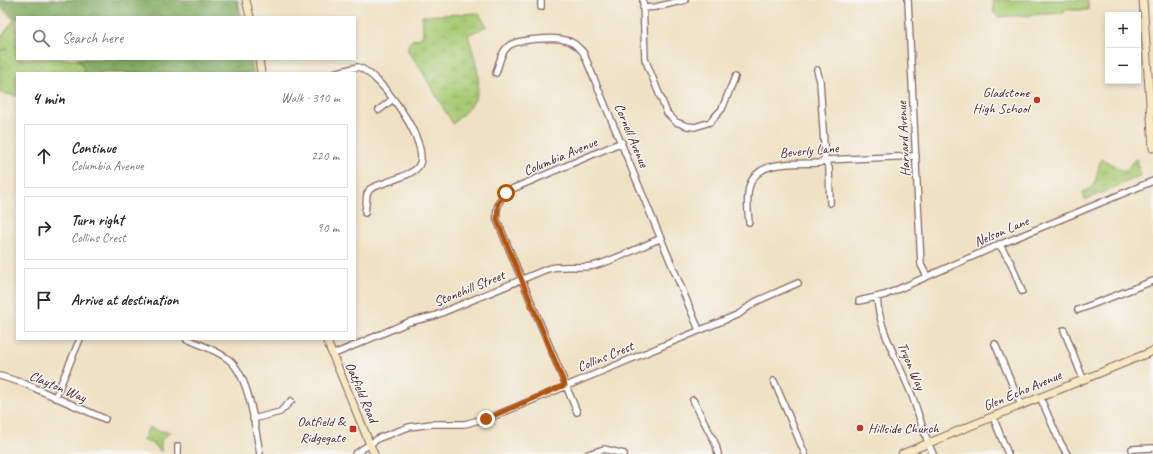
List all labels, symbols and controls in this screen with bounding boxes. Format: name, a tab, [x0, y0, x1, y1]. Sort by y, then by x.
map controls	[1105, 12, 1141, 84]
button: +	[1105, 12, 1141, 48]
search box	[16, 16, 356, 60]
icon: search	[30, 27, 52, 49]
text: Search here	[62, 29, 123, 48]
button: −	[1105, 48, 1141, 84]
place label: Gladstone High School	[973, 84, 1032, 117]
text: 4 min	[32, 88, 65, 109]
text: Walk · 310 m	[281, 90, 340, 106]
marker: Gladstone High School	[1032, 95, 1042, 105]
street label: Harvard Avenue	[893, 99, 914, 177]
street label: Cornell Avenue	[610, 101, 653, 171]
street label: Columbia Avenue	[521, 133, 601, 180]
text: Continue	[71, 139, 116, 158]
street label: Beverly Lane	[779, 139, 841, 162]
icon: ahead	[33, 145, 55, 167]
text: 220 m	[311, 148, 339, 164]
text: Columbia Avenue	[71, 158, 143, 174]
route start	[497, 184, 515, 202]
text: Turn right	[71, 211, 124, 230]
street label: Nelson Lane	[971, 212, 1032, 251]
icon: right	[33, 217, 55, 239]
text: 90 m	[317, 220, 339, 236]
text: Collins Crest	[71, 230, 126, 246]
street label: Stonehill Street	[431, 266, 508, 310]
icon: arrive	[33, 289, 55, 311]
text: Arrive at destination	[71, 291, 178, 310]
street label: Collins Crest	[575, 337, 637, 375]
street label: Tryon Way	[894, 340, 930, 394]
street label: Oatfield Road	[341, 359, 383, 427]
street label: Glen Echo Avenue	[981, 366, 1065, 415]
street label: Clayton Way	[27, 367, 90, 406]
route end	[477, 410, 495, 428]
place label: Oatfield & Ridgegate	[297, 413, 347, 446]
place label: Hillside Church	[868, 420, 939, 437]
marker: Hillside Church	[855, 423, 865, 433]
marker: Oatfield & Ridgegate	[348, 424, 358, 434]

